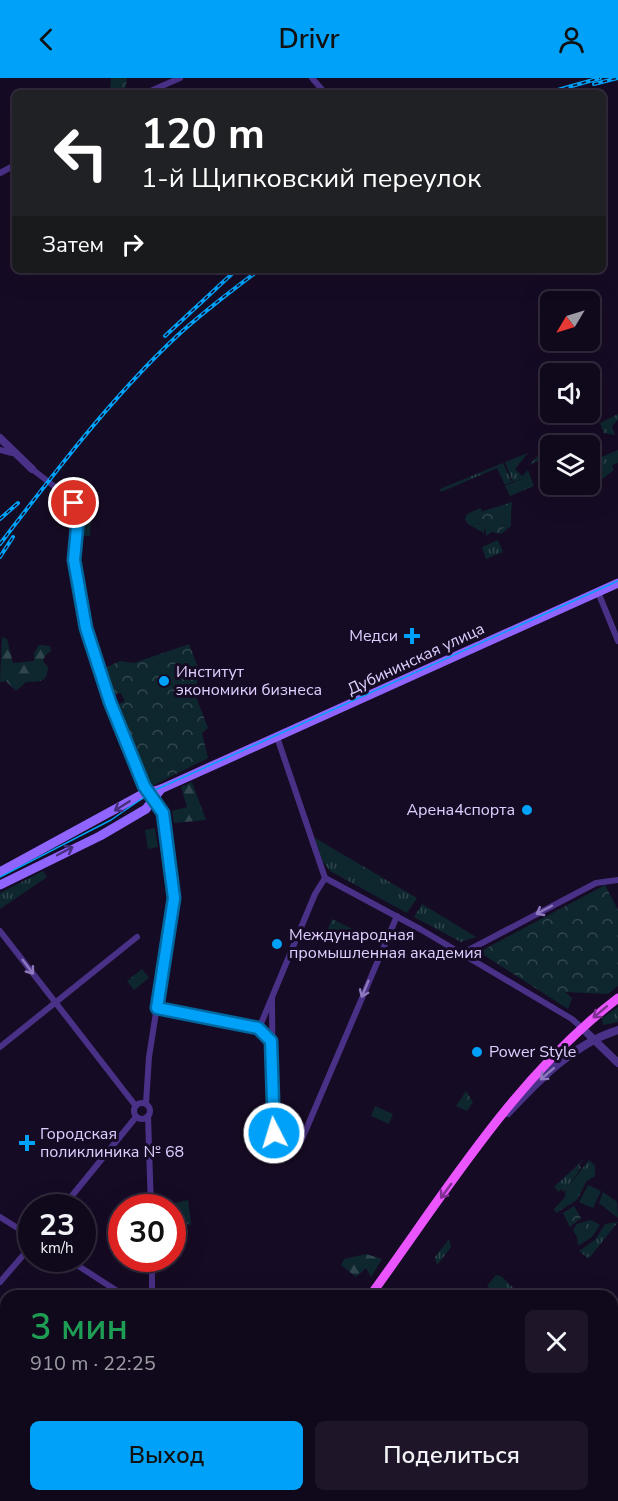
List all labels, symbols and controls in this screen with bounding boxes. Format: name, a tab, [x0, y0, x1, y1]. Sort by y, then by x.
text: Drivr	[278, 21, 340, 58]
icon: back	[30, 23, 63, 56]
icon: person	[555, 23, 588, 56]
text: 120 m	[141, 106, 265, 163]
icon: left	[42, 114, 120, 192]
text: 1-й Щипковский переулок	[141, 160, 481, 197]
icon: right	[116, 228, 149, 261]
text: Затем	[42, 230, 104, 260]
north arrow	[540, 291, 600, 351]
map controls	[540, 291, 600, 495]
button: sound	[540, 363, 600, 423]
button: layers	[540, 435, 600, 495]
pin	[48, 477, 99, 528]
icon: arrive	[57, 486, 90, 519]
street label: Дубининская улица	[344, 618, 488, 700]
place label: Медси	[349, 625, 398, 647]
marker: Медси	[403, 627, 421, 645]
place label: Институт экономики бизнеса	[176, 661, 322, 701]
marker: Институт экономики бизнеса	[157, 674, 171, 688]
place label: Арена4спорта	[406, 799, 515, 821]
one-way arrow	[114, 801, 131, 813]
marker: Арена4спорта	[520, 803, 534, 817]
one-way arrow	[56, 845, 74, 856]
one-way arrow	[536, 905, 554, 916]
place label: Международная промышленная академия	[289, 924, 482, 964]
marker: Международная промышленная академия	[270, 937, 284, 951]
one-way arrow	[21, 959, 34, 975]
one-way arrow	[359, 979, 370, 998]
one-way arrow	[592, 1006, 608, 1019]
place label: Power Style	[489, 1041, 576, 1063]
marker: Power Style	[470, 1045, 484, 1059]
one-way arrow	[540, 1067, 555, 1081]
position arrow	[242, 1101, 306, 1165]
place label: Городская поликлиника № 68	[40, 1123, 184, 1163]
marker: Городская поликлиника № 68	[18, 1134, 36, 1152]
one-way arrow	[440, 1183, 452, 1199]
speed limit sign: 30	[108, 1194, 186, 1272]
text: 23	[39, 1205, 75, 1246]
text: km/h	[40, 1238, 74, 1258]
text: 3 мин	[30, 1303, 128, 1352]
button: close	[525, 1310, 588, 1373]
text: 910 m · 22:25	[30, 1350, 156, 1377]
button: Выход	[30, 1421, 303, 1490]
button: Поделиться	[315, 1421, 588, 1490]

